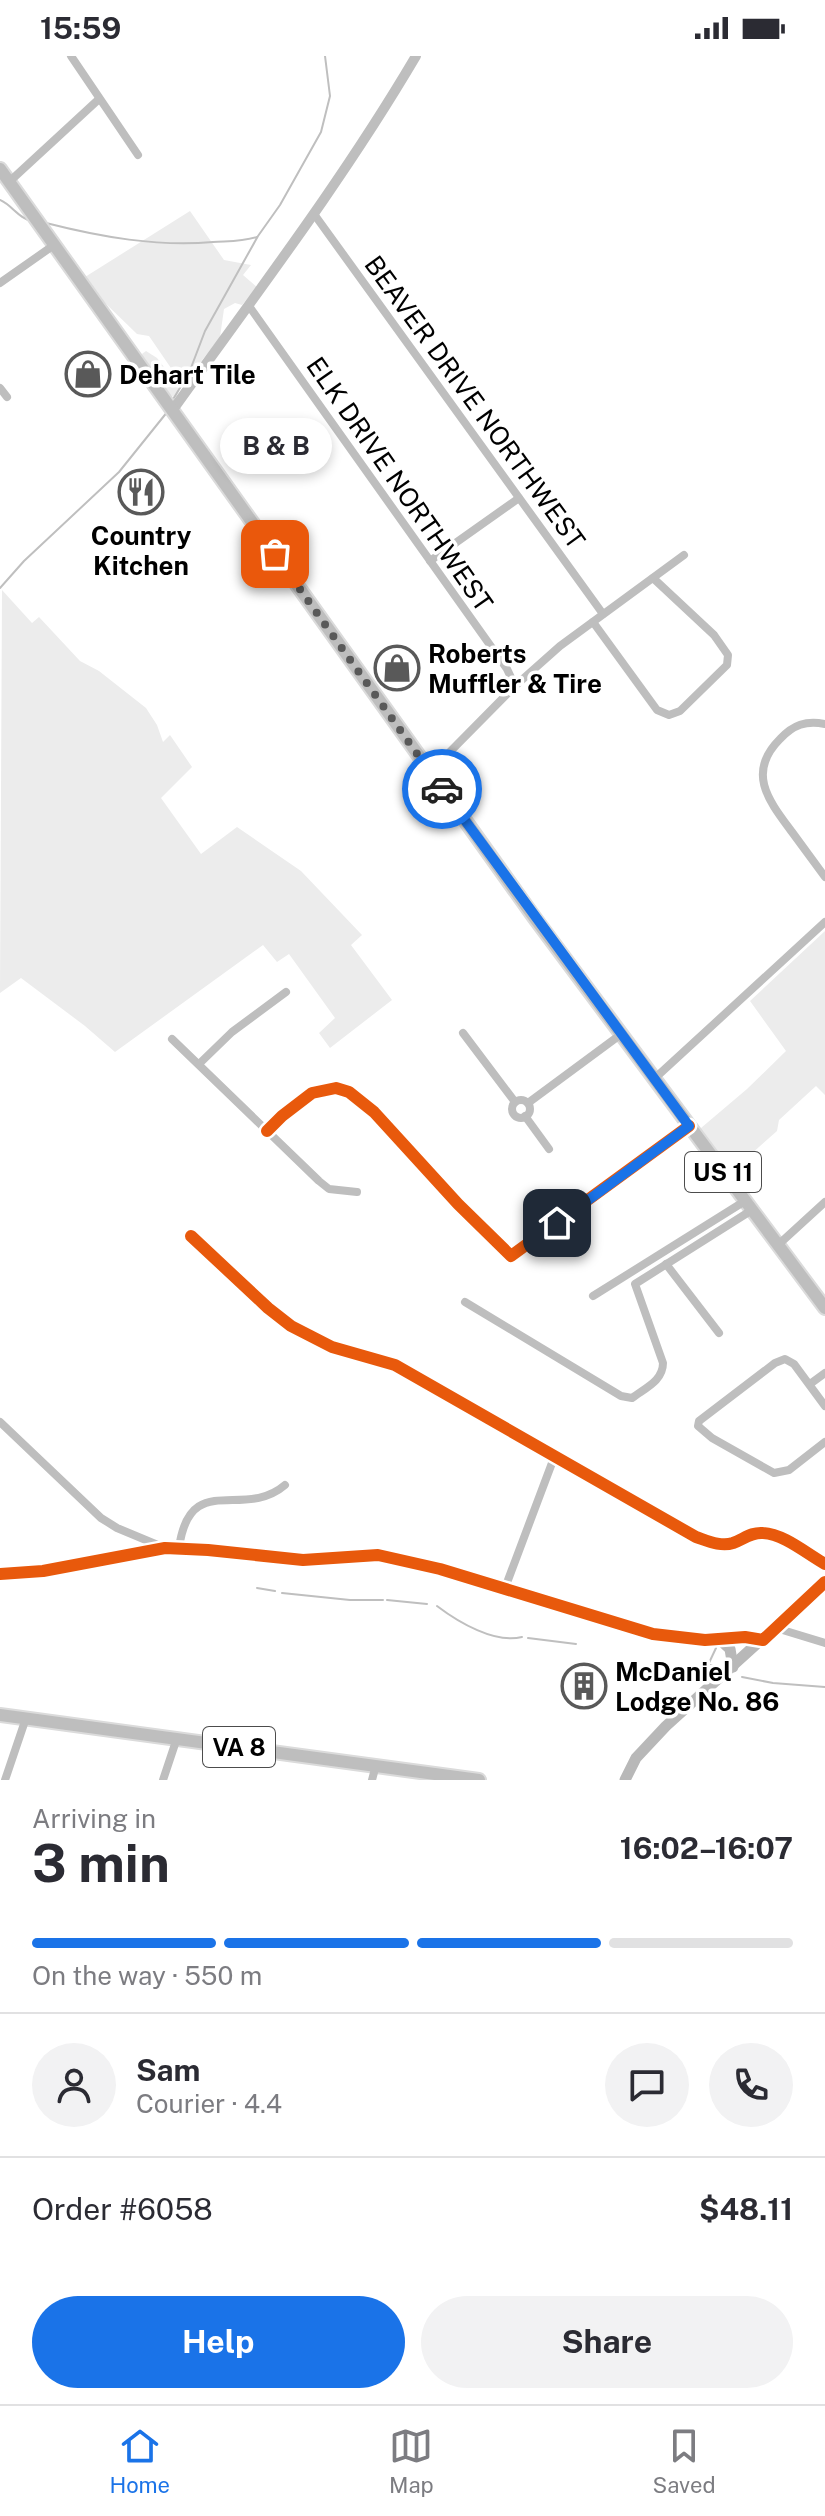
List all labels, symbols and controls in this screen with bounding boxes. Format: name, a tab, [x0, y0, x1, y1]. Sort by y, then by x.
text: 15:59	[40, 10, 121, 46]
street label: BEAVER DRIVE NORTHWEST	[358, 249, 592, 555]
shop icon: Dehart Tile	[64, 350, 112, 398]
street label: ELK DRIVE NORTHWEST	[300, 351, 500, 617]
place label: Dehart Tile	[119, 359, 256, 390]
callout: B & B	[219, 418, 331, 474]
text: B & B	[242, 430, 310, 461]
restaurant icon: Country Kitchen	[117, 468, 165, 516]
place label: Country Kitchen	[91, 520, 192, 581]
pin	[241, 520, 309, 588]
icon: bag	[253, 532, 297, 576]
place label: Roberts Muffler & Tire	[428, 638, 602, 699]
shop icon: Roberts Muffler & Tire	[373, 644, 421, 692]
courier	[402, 749, 482, 829]
icon: car	[420, 767, 464, 811]
road number: US 11	[685, 1152, 761, 1192]
pin	[523, 1189, 591, 1257]
icon: home	[535, 1201, 579, 1245]
place label: McDaniel Lodge No. 86	[615, 1656, 780, 1717]
building icon: McDaniel Lodge No. 86	[560, 1662, 608, 1710]
road number: VA 8	[203, 1727, 275, 1767]
text: Arriving in	[32, 1803, 156, 1834]
text: 16:02–16:07	[620, 1830, 793, 1866]
text: 3 min	[32, 1833, 170, 1894]
text: On the way · 550 m	[32, 1960, 262, 1991]
button: person	[32, 2043, 116, 2127]
button: chat	[605, 2043, 689, 2127]
button: phone	[709, 2043, 793, 2127]
text: Sam	[136, 2052, 200, 2088]
text: Courier · 4.4	[136, 2088, 282, 2119]
text: Order #6058	[32, 2191, 213, 2227]
text: $48.11	[699, 2191, 793, 2227]
button: Help	[32, 2296, 405, 2388]
button: Share	[421, 2296, 793, 2388]
tab: Home	[109, 2424, 170, 2498]
tab: Map	[389, 2424, 434, 2498]
tab: Saved	[653, 2424, 716, 2498]

